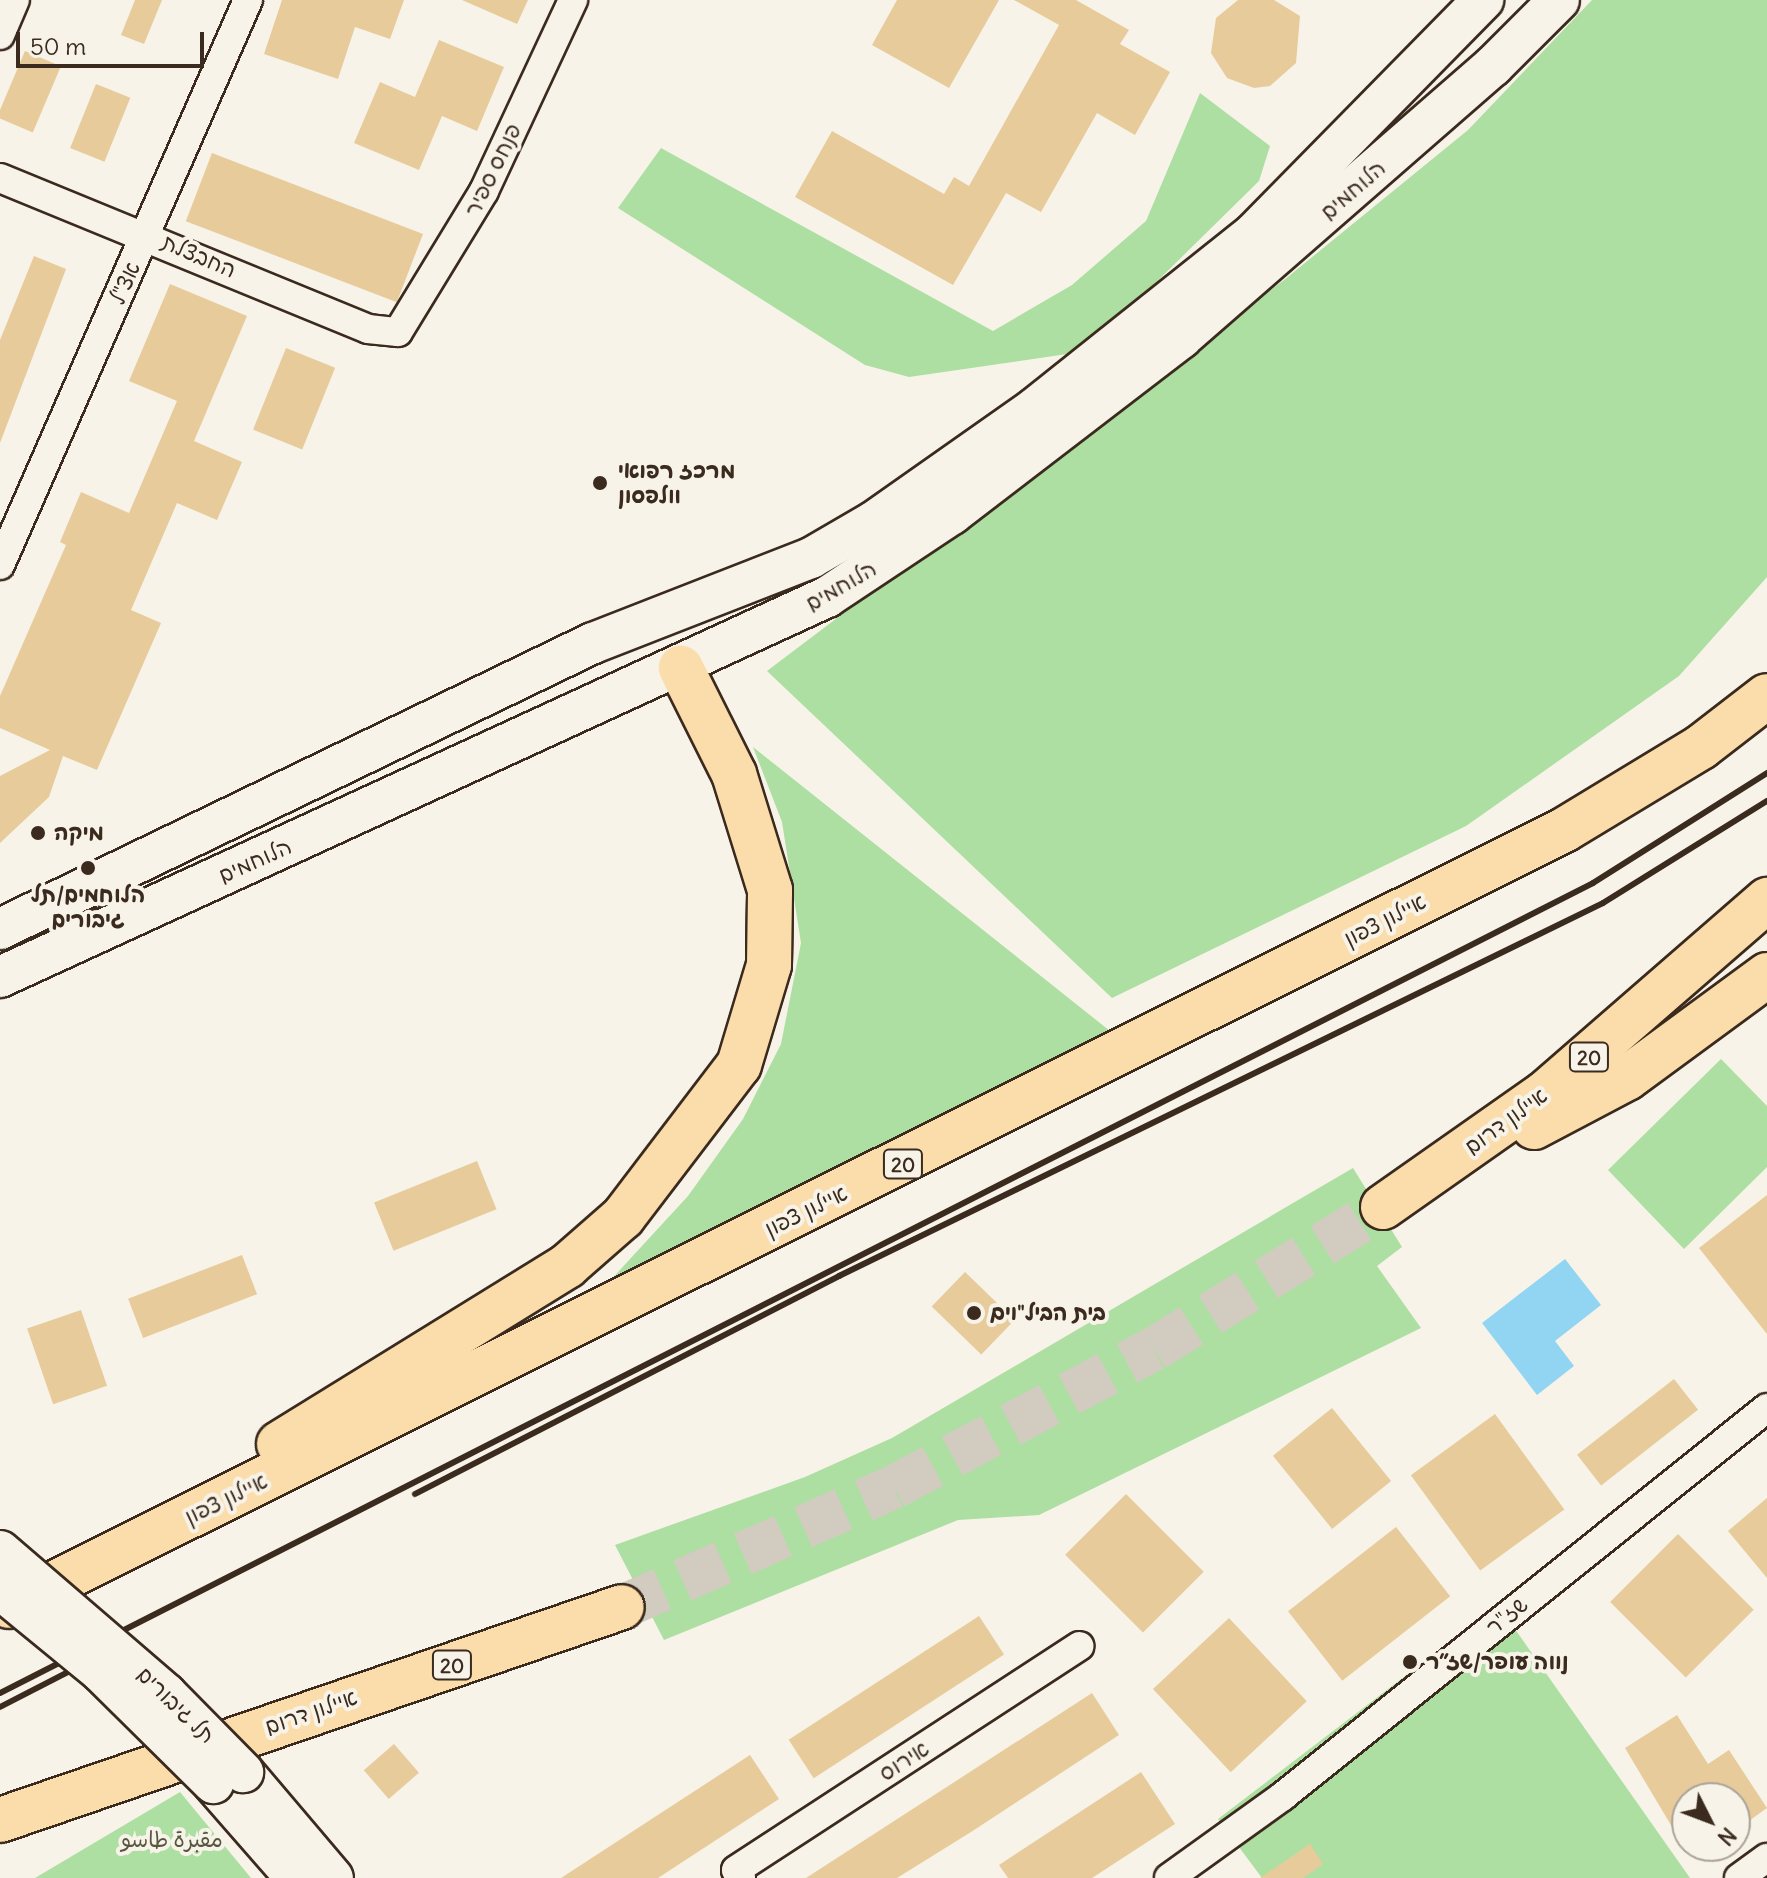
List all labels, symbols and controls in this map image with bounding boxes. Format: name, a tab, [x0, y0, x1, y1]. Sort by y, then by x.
scale bar	[20, 16, 208, 66]
text: 50 m	[30, 31, 86, 61]
street label: פנחס ספיר	[459, 119, 527, 221]
street label: הלוחמים	[1315, 155, 1391, 225]
street label: החבצלת	[158, 229, 240, 283]
street label: אצ"ל	[104, 258, 146, 308]
place label: מרכז רפואי וולפסון	[618, 457, 735, 508]
marker: מרכז רפואי וולפסון	[589, 472, 611, 494]
street label: הלוחמים	[801, 555, 881, 617]
place label: מיקה	[54, 820, 104, 846]
marker: מיקה	[29, 824, 47, 842]
street label: הלוחמים	[214, 833, 296, 889]
marker: הלוחמים/תל גיבורים	[79, 859, 97, 877]
place label: הלוחמים/תל גיבורים	[31, 881, 145, 932]
street label: איילון צפון	[1340, 888, 1430, 952]
road number: 20	[1567, 1041, 1611, 1073]
street label: איילון דרום	[1459, 1082, 1553, 1160]
road number: 20	[881, 1148, 925, 1180]
street label: איילון צפון	[760, 1180, 852, 1242]
place label: בית הביל"וים	[990, 1300, 1106, 1326]
marker: בית הביל"וים	[965, 1304, 983, 1322]
street label: איילון צפון	[180, 1468, 272, 1530]
street label: שז"ר	[1481, 1591, 1533, 1641]
road number: 20	[430, 1649, 474, 1681]
place label: נווה עופר/שז״ר	[1426, 1649, 1569, 1675]
marker: נווה עופר/שז״ר	[1401, 1653, 1419, 1671]
street label: תל גיבורים	[131, 1661, 221, 1749]
street label: איילון דרום	[261, 1684, 361, 1740]
street label: אירוס	[874, 1735, 934, 1787]
north arrow	[1671, 1782, 1751, 1862]
text: N	[1712, 1822, 1743, 1852]
park label: مقبرة طاسو	[121, 1827, 223, 1853]

